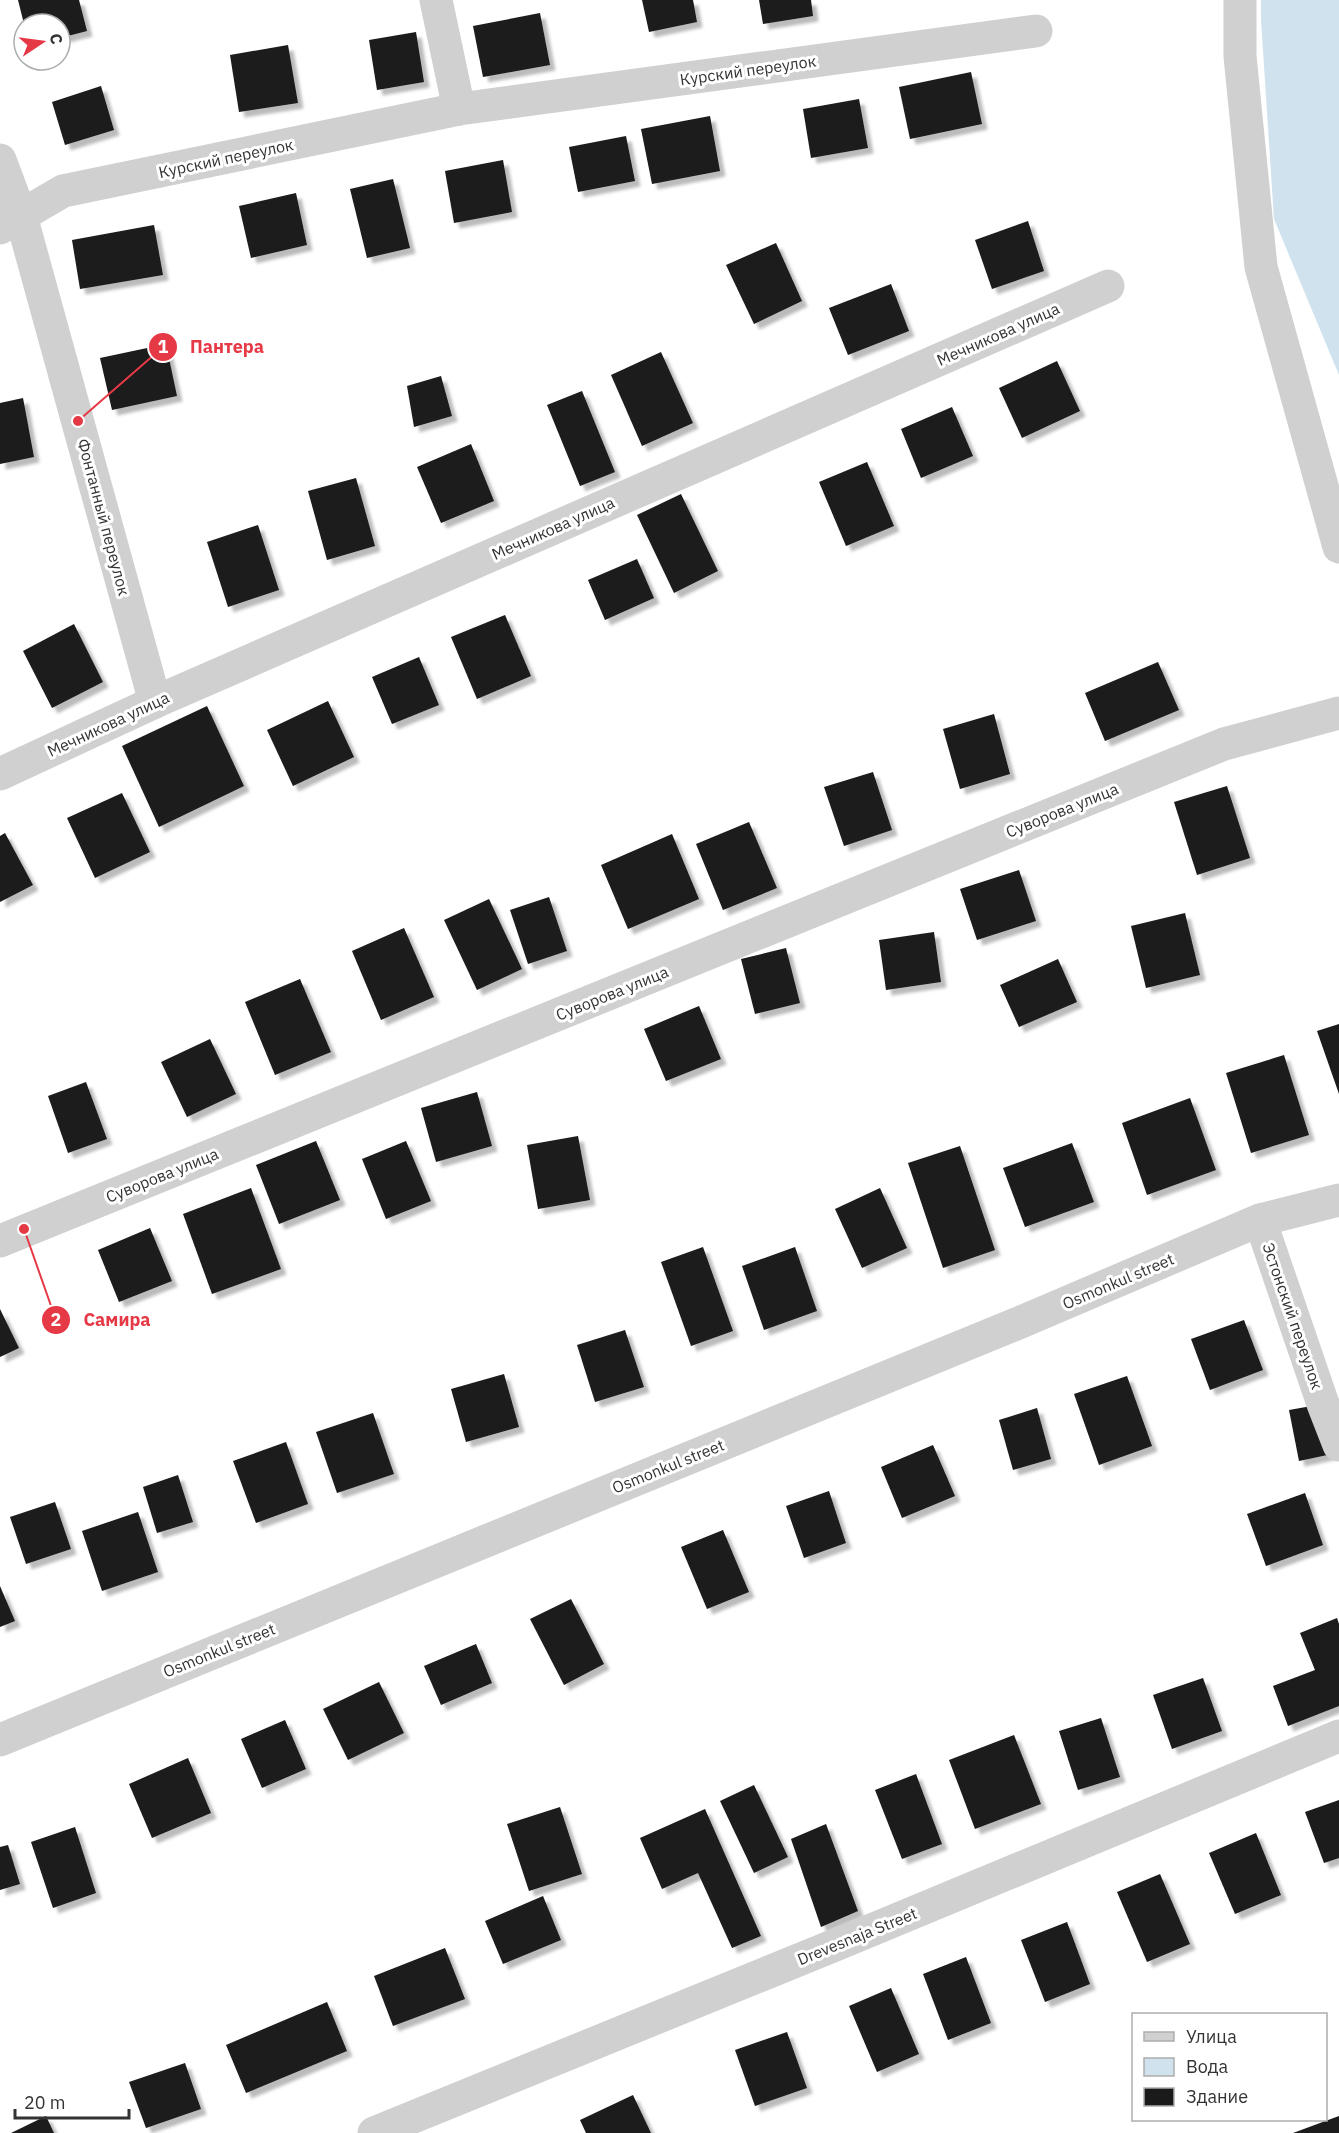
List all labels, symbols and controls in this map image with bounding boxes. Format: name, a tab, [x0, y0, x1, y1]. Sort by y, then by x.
north arrow	[12, 12, 72, 72]
text: С	[46, 31, 68, 46]
street label: Курский переулок	[679, 51, 818, 89]
street label: Курский переулок	[157, 134, 295, 182]
street label: Мечникова улица	[934, 298, 1063, 370]
callout: Пантера	[148, 329, 276, 365]
text: 1	[158, 335, 169, 358]
text: Пантера	[190, 335, 264, 358]
street label: Фонтанный переулок	[73, 436, 135, 598]
street label: Мечникова улица	[489, 492, 618, 564]
street label: Мечникова улица	[44, 687, 173, 761]
street label: Суворова улица	[1003, 778, 1122, 842]
street label: Суворова улица	[553, 961, 672, 1025]
street label: Суворова улица	[103, 1143, 222, 1207]
street label: Эстонский переулок	[1259, 1240, 1328, 1392]
street label: Osmonkul street	[1059, 1249, 1177, 1313]
callout: Самира	[41, 1302, 162, 1338]
text: 2	[51, 1308, 61, 1331]
text: Самира	[83, 1308, 151, 1331]
street label: Osmonkul street	[609, 1434, 727, 1498]
street label: Osmonkul street	[160, 1618, 278, 1682]
street label: Drevesnaja Street	[794, 1903, 920, 1969]
legend	[1132, 2013, 1327, 2121]
text: Улица	[1186, 2025, 1237, 2048]
text: Вода	[1186, 2055, 1229, 2078]
scale bar	[15, 2082, 129, 2120]
text: Здание	[1186, 2085, 1248, 2108]
text: 20 m	[24, 2091, 66, 2114]

